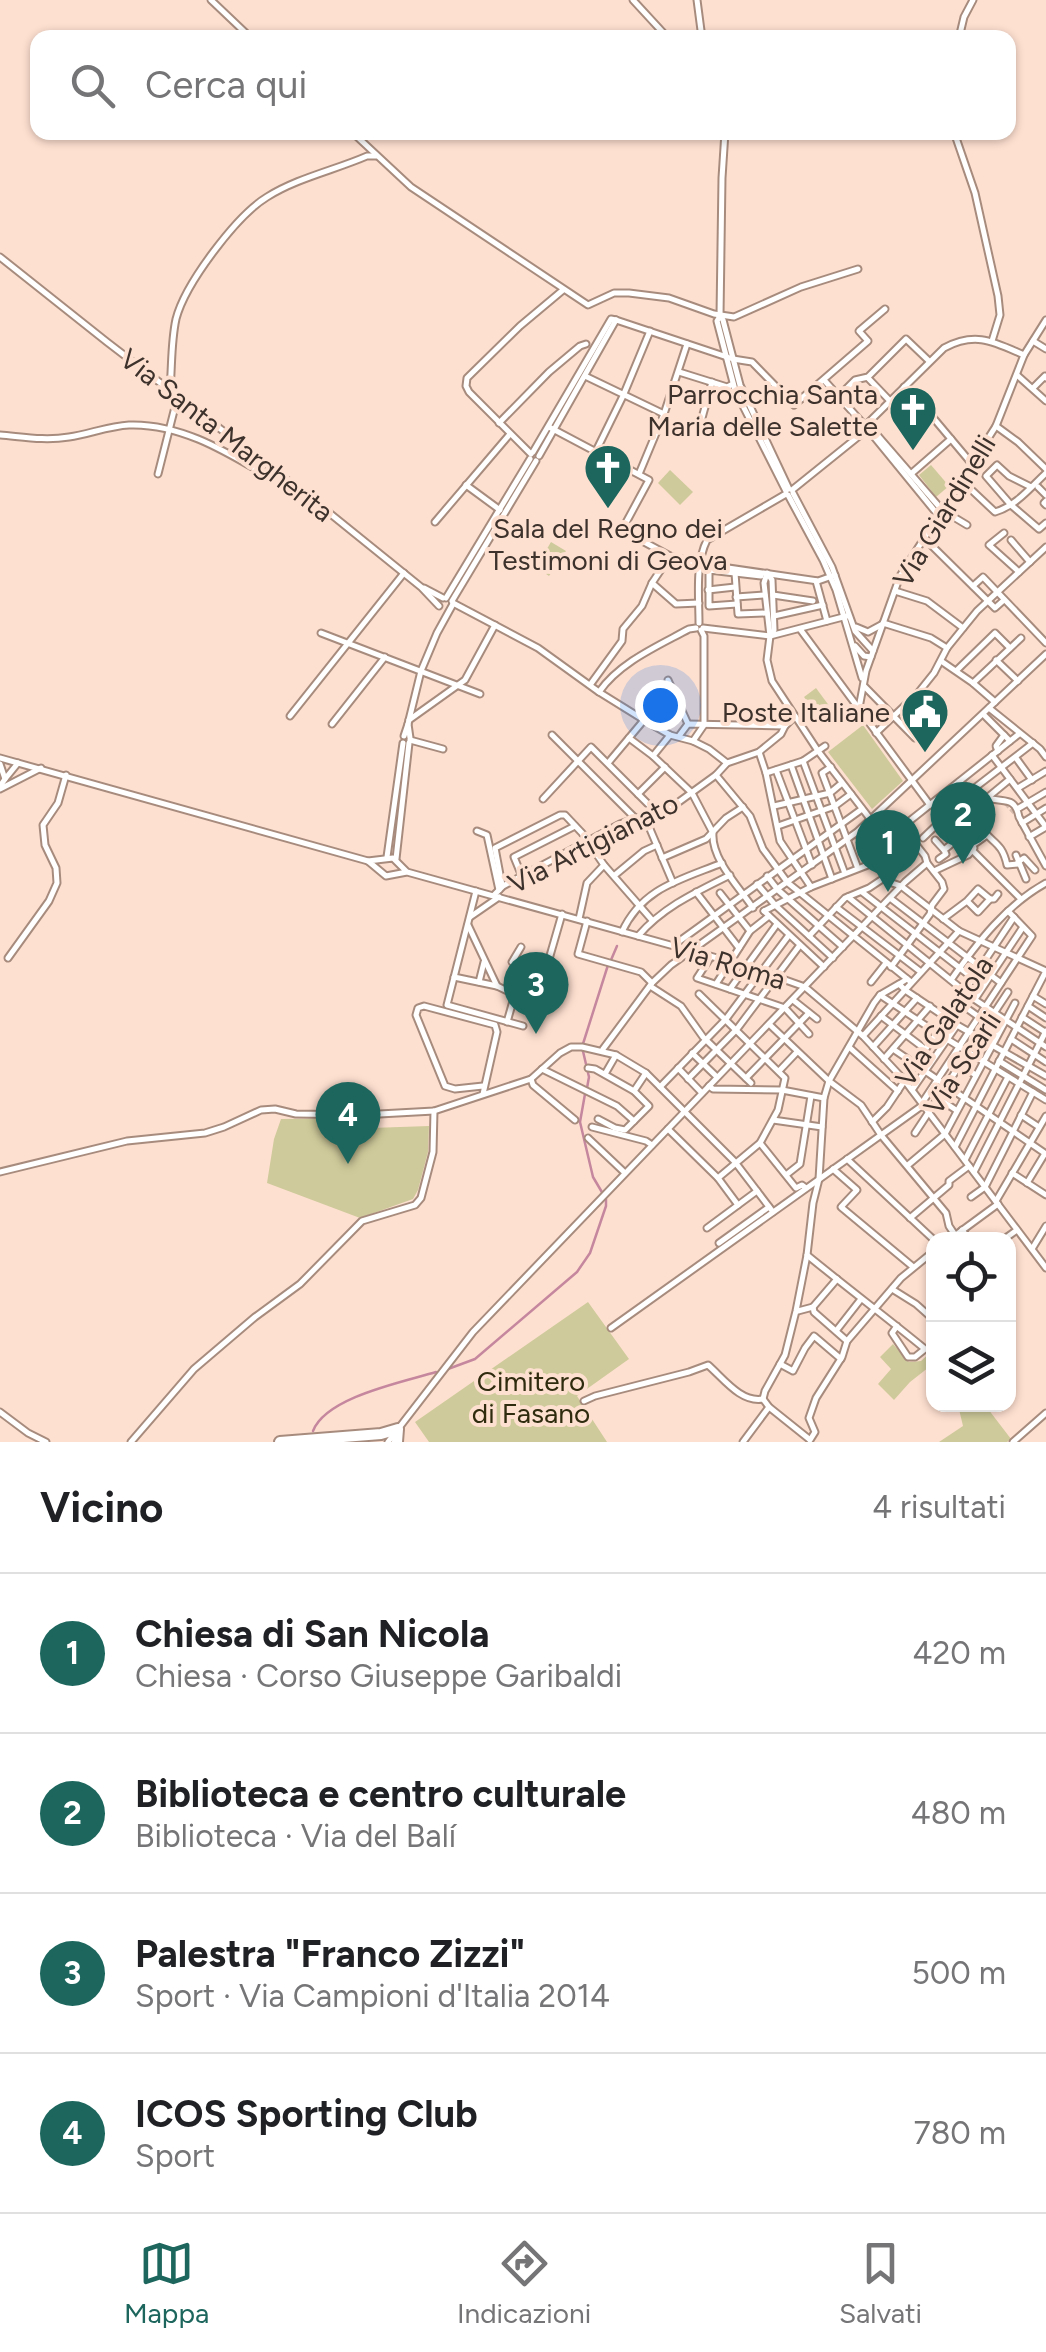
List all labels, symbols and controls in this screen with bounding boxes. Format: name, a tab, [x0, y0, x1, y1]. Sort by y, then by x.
search box	[30, 30, 1016, 140]
icon: search	[65, 58, 120, 113]
text: Cerca qui	[145, 62, 307, 108]
street label: Via Santa Margherita	[114, 341, 340, 529]
place label: Parrocchia Santa Maria delle Salette	[647, 377, 878, 443]
church icon: Parrocchia Santa Maria delle Salette	[887, 384, 939, 452]
street label: Via Giardinelli	[885, 429, 1003, 593]
church icon: Sala del Regno dei Testimoni di Geova	[582, 442, 634, 510]
place label: Sala del Regno dei Testimoni di Geova	[488, 511, 728, 577]
your location	[635, 680, 686, 731]
public building icon: Poste Italiane	[899, 686, 951, 754]
place label: Poste Italiane	[722, 695, 890, 729]
pin: 2	[930, 782, 996, 864]
street label: Via Artigianato	[502, 786, 684, 900]
pin: 1	[856, 810, 920, 892]
street label: Via Roma	[666, 929, 790, 997]
street label: Via Galatola	[888, 949, 1000, 1093]
pin: 3	[504, 952, 568, 1034]
street label: Via Scarli	[916, 1005, 1008, 1121]
pin: 4	[316, 1082, 380, 1164]
map controls	[926, 1232, 1016, 1412]
button: locate	[926, 1232, 1016, 1322]
button: layers	[926, 1322, 1016, 1412]
park label: Cimitero di Fasano	[472, 1364, 590, 1430]
text: Vicino	[40, 1482, 164, 1533]
text: 4 risultati	[872, 1488, 1006, 1526]
text: Chiesa di San Nicola	[135, 1611, 490, 1657]
text: 1	[66, 1634, 79, 1672]
text: 420 m	[913, 1634, 1006, 1672]
text: Chiesa · Corso Giuseppe Garibaldi	[135, 1657, 622, 1695]
text: Biblioteca e centro culturale	[135, 1771, 626, 1817]
text: 2	[63, 1794, 82, 1832]
text: 480 m	[911, 1794, 1006, 1832]
text: Biblioteca · Via del Balí	[135, 1817, 456, 1855]
text: Palestra "Franco Zizzi"	[135, 1931, 525, 1977]
text: 3	[64, 1954, 81, 1992]
text: 500 m	[911, 1954, 1006, 1992]
text: Sport · Via Campioni d'Italia 2014	[135, 1977, 610, 2015]
text: ICOS Sporting Club	[135, 2091, 478, 2137]
text: 4	[62, 2114, 83, 2152]
text: 780 m	[914, 2114, 1006, 2152]
text: Sport	[135, 2137, 215, 2175]
tab: Mappa	[124, 2236, 209, 2330]
tab: Indicazioni	[457, 2236, 591, 2330]
tab: Salvati	[839, 2236, 922, 2330]

